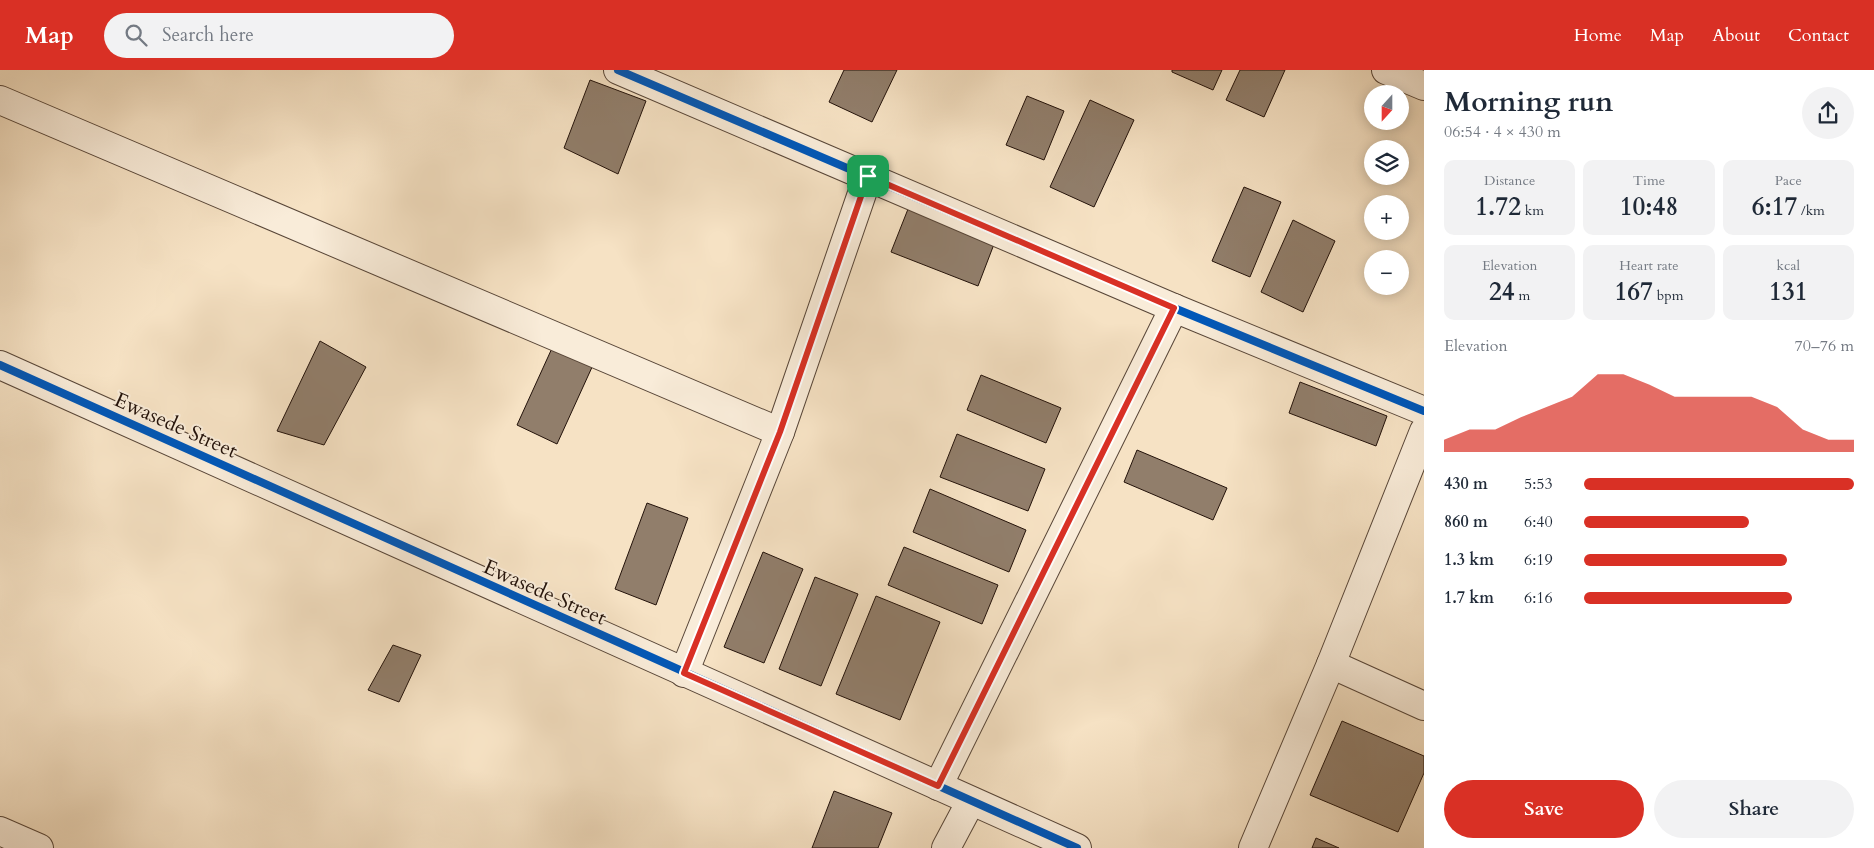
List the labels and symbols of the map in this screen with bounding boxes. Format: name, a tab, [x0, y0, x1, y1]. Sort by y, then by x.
north arrow	[1364, 85, 1409, 130]
pin	[847, 155, 889, 197]
street label: Ewasede Street	[109, 385, 242, 466]
street label: Ewasede Street	[478, 552, 611, 633]

